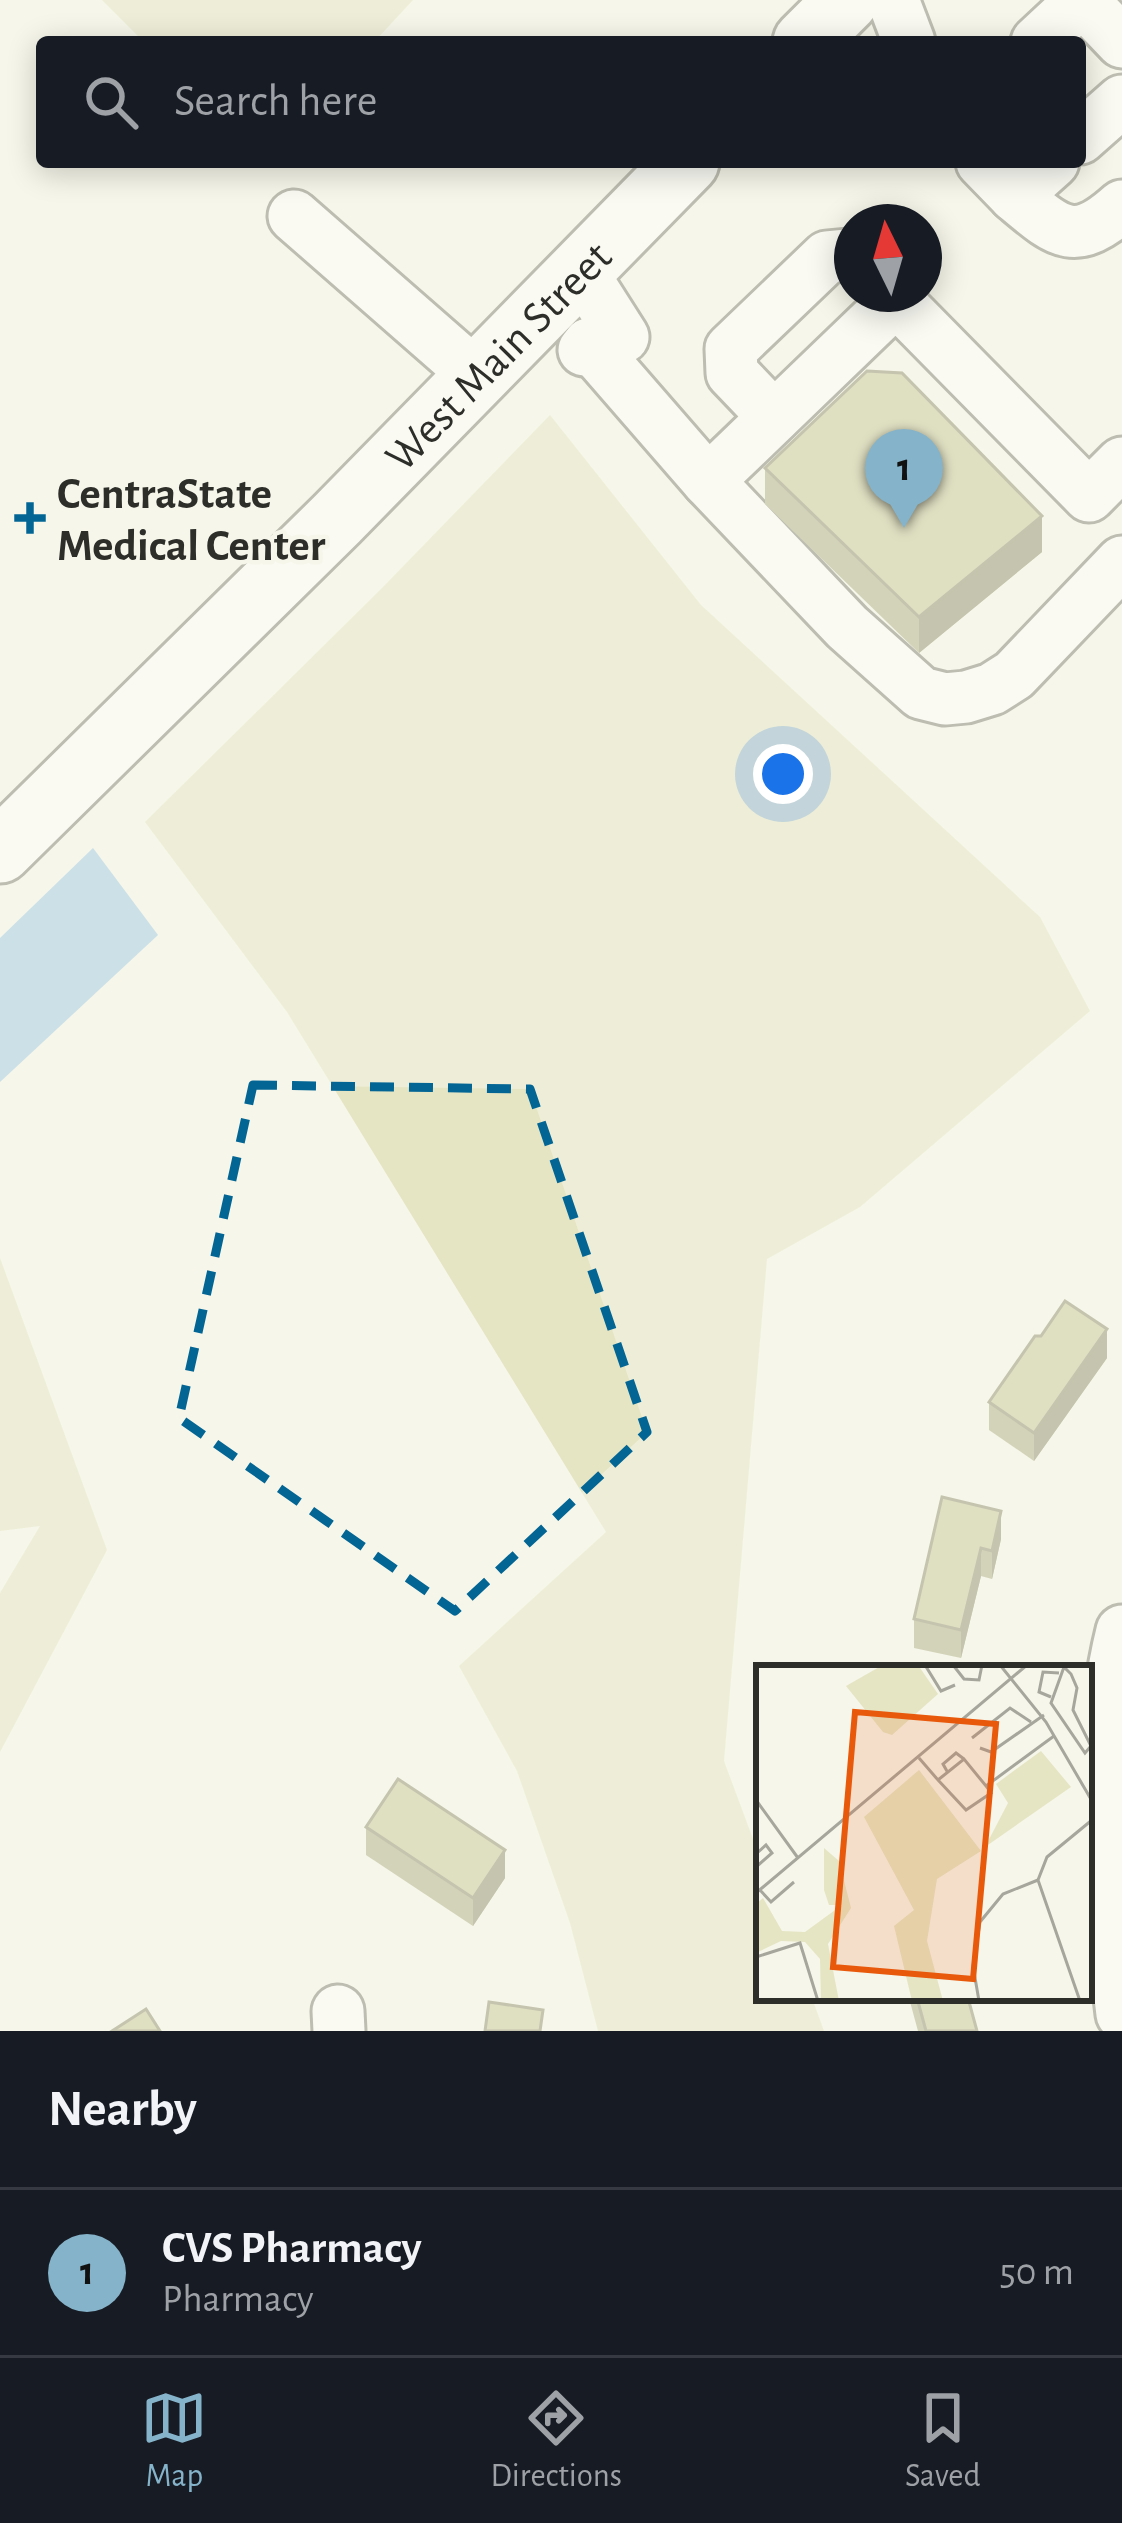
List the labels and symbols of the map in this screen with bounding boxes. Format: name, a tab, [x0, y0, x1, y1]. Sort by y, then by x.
north arrow	[834, 204, 942, 312]
street label: West Main Street	[378, 234, 620, 480]
pin: 1	[865, 429, 943, 528]
place label: CentraState Medical Center	[57, 472, 326, 569]
marker: CentraState Medical Center	[14, 502, 46, 534]
your location	[753, 744, 813, 804]
inset map	[756, 1665, 1092, 2001]

